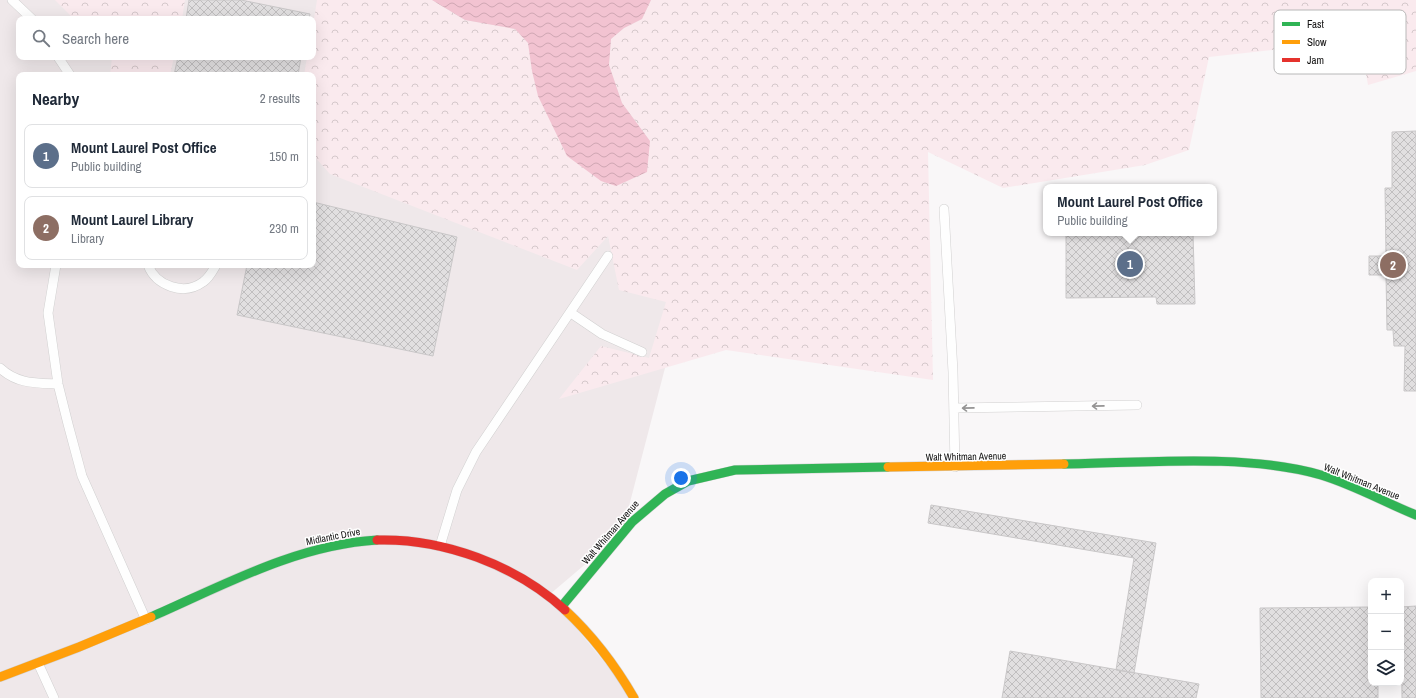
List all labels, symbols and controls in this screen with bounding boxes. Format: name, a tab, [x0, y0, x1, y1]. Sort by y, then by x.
legend	[1274, 10, 1406, 74]
search box	[16, 16, 316, 60]
text: Fast	[1307, 17, 1325, 31]
icon: search	[30, 27, 52, 49]
text: Search here	[62, 28, 129, 49]
text: Slow	[1307, 35, 1327, 49]
text: Jam	[1307, 53, 1324, 67]
text: Nearby	[32, 87, 79, 110]
text: 2 results	[260, 90, 300, 107]
text: Mount Laurel Post Office	[71, 137, 217, 158]
text: 1	[43, 148, 49, 165]
text: 150 m	[269, 148, 299, 165]
text: Public building	[71, 158, 142, 175]
popup	[1043, 184, 1217, 236]
text: Mount Laurel Post Office	[1057, 191, 1203, 212]
text: Mount Laurel Library	[71, 209, 193, 230]
text: Public building	[1057, 212, 1128, 229]
text: 2	[43, 220, 49, 237]
text: 230 m	[269, 220, 299, 237]
text: Library	[71, 230, 104, 247]
pin: 1	[1117, 249, 1143, 279]
pin: 2	[1380, 250, 1406, 280]
one-way arrow	[1092, 402, 1105, 410]
one-way arrow	[962, 404, 975, 412]
street label: Walt Whitman Avenue	[926, 449, 1007, 464]
street label: Walt Whitman Avenue	[1322, 460, 1402, 503]
your location	[671, 468, 691, 488]
street label: Walt Whitman Avenue	[579, 497, 642, 567]
street label: Midlantic Drive	[305, 525, 362, 548]
map controls	[1368, 578, 1404, 686]
button: +	[1368, 578, 1404, 614]
button: −	[1368, 614, 1404, 650]
button: layers	[1368, 650, 1404, 686]

